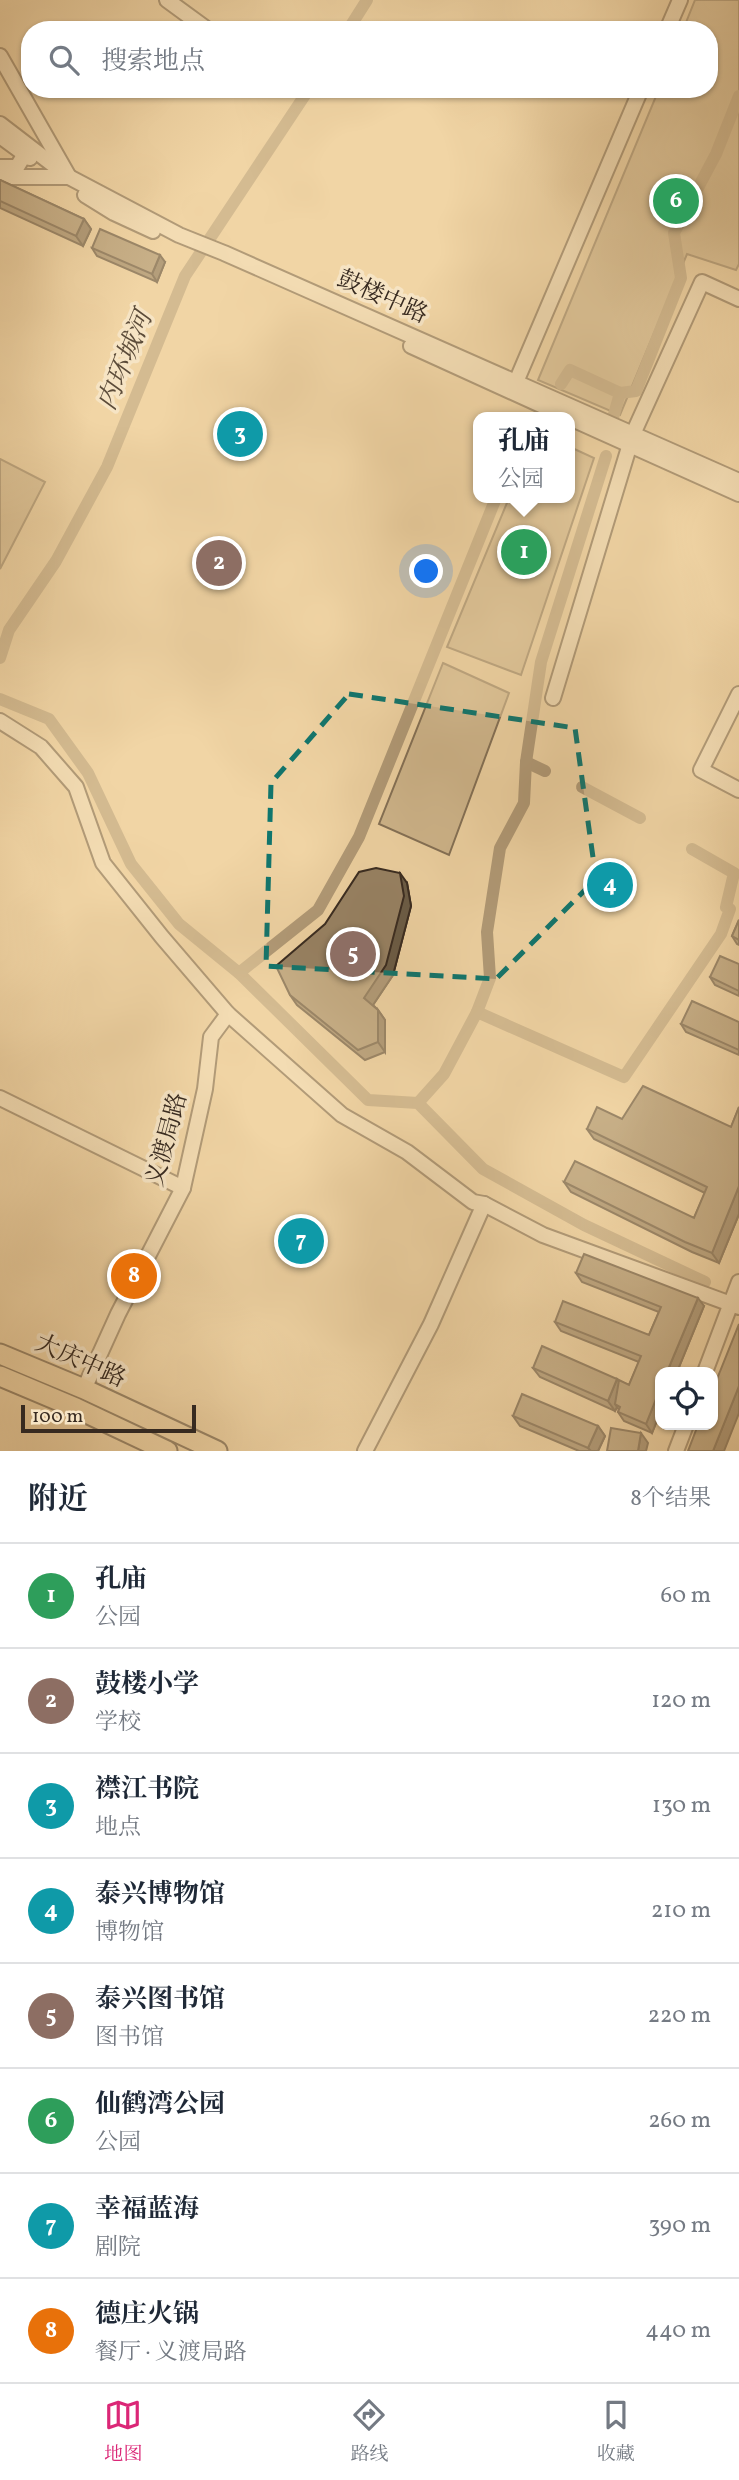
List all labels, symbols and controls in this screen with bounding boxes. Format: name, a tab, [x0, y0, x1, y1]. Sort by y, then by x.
search box	[21, 21, 718, 98]
icon: search	[45, 41, 83, 79]
text: 搜索地点	[101, 44, 205, 80]
pin: 6	[653, 175, 699, 227]
street label: 鼓楼中路	[331, 263, 433, 333]
water label: 内环城河	[90, 302, 164, 416]
pin: 3	[217, 408, 263, 460]
popup	[473, 412, 575, 503]
text: 孔庙	[498, 424, 550, 460]
text: 公园	[498, 464, 544, 496]
pin: 1	[501, 526, 547, 578]
pin: 2	[196, 537, 242, 589]
your location	[409, 554, 443, 588]
pin: 4	[587, 859, 633, 911]
pin: 5	[330, 928, 376, 980]
street label: 义渡局路	[139, 1089, 197, 1191]
pin: 7	[278, 1215, 324, 1267]
pin: 8	[111, 1250, 157, 1302]
street label: 大庆中路	[29, 1327, 131, 1397]
map controls	[655, 1367, 718, 1430]
button: locate	[655, 1367, 718, 1430]
scale bar	[21, 1402, 196, 1434]
text: 100 m	[32, 1404, 83, 1430]
text: 附近	[28, 1479, 88, 1521]
text: 8个结果	[630, 1483, 711, 1515]
text: 孔庙	[95, 1562, 147, 1598]
text: 1	[46, 1580, 56, 1612]
text: 60 m	[661, 1580, 711, 1612]
text: 公园	[95, 1602, 141, 1634]
text: 鼓楼小学	[95, 1667, 199, 1703]
text: 2	[45, 1685, 57, 1717]
text: 120 m	[651, 1685, 711, 1717]
text: 学校	[95, 1707, 141, 1739]
text: 襟江书院	[95, 1772, 199, 1808]
text: 3	[45, 1790, 57, 1822]
text: 130 m	[652, 1790, 711, 1822]
text: 地点	[95, 1812, 141, 1844]
text: 泰兴博物馆	[95, 1877, 225, 1913]
text: 4	[44, 1895, 58, 1927]
text: 210 m	[651, 1895, 711, 1927]
text: 博物馆	[95, 1917, 164, 1949]
text: 泰兴图书馆	[95, 1982, 225, 2018]
text: 5	[45, 2000, 57, 2032]
text: 220 m	[648, 2000, 711, 2032]
text: 图书馆	[95, 2022, 164, 2054]
text: 仙鹤湾公园	[95, 2087, 225, 2123]
text: 6	[45, 2105, 57, 2137]
text: 260 m	[648, 2105, 711, 2137]
text: 公园	[95, 2127, 141, 2159]
text: 幸福蓝海	[95, 2192, 199, 2228]
text: 7	[46, 2210, 57, 2242]
text: 390 m	[648, 2210, 711, 2242]
text: 剧院	[95, 2232, 141, 2264]
text: 德庄火锅	[95, 2297, 199, 2333]
text: 8	[45, 2315, 57, 2347]
text: 440 m	[645, 2315, 711, 2347]
text: 餐厅 · 义渡局路	[95, 2337, 247, 2369]
tab: 地图	[104, 2396, 142, 2468]
tab: 路线	[350, 2396, 389, 2468]
tab: 收藏	[597, 2396, 635, 2468]

